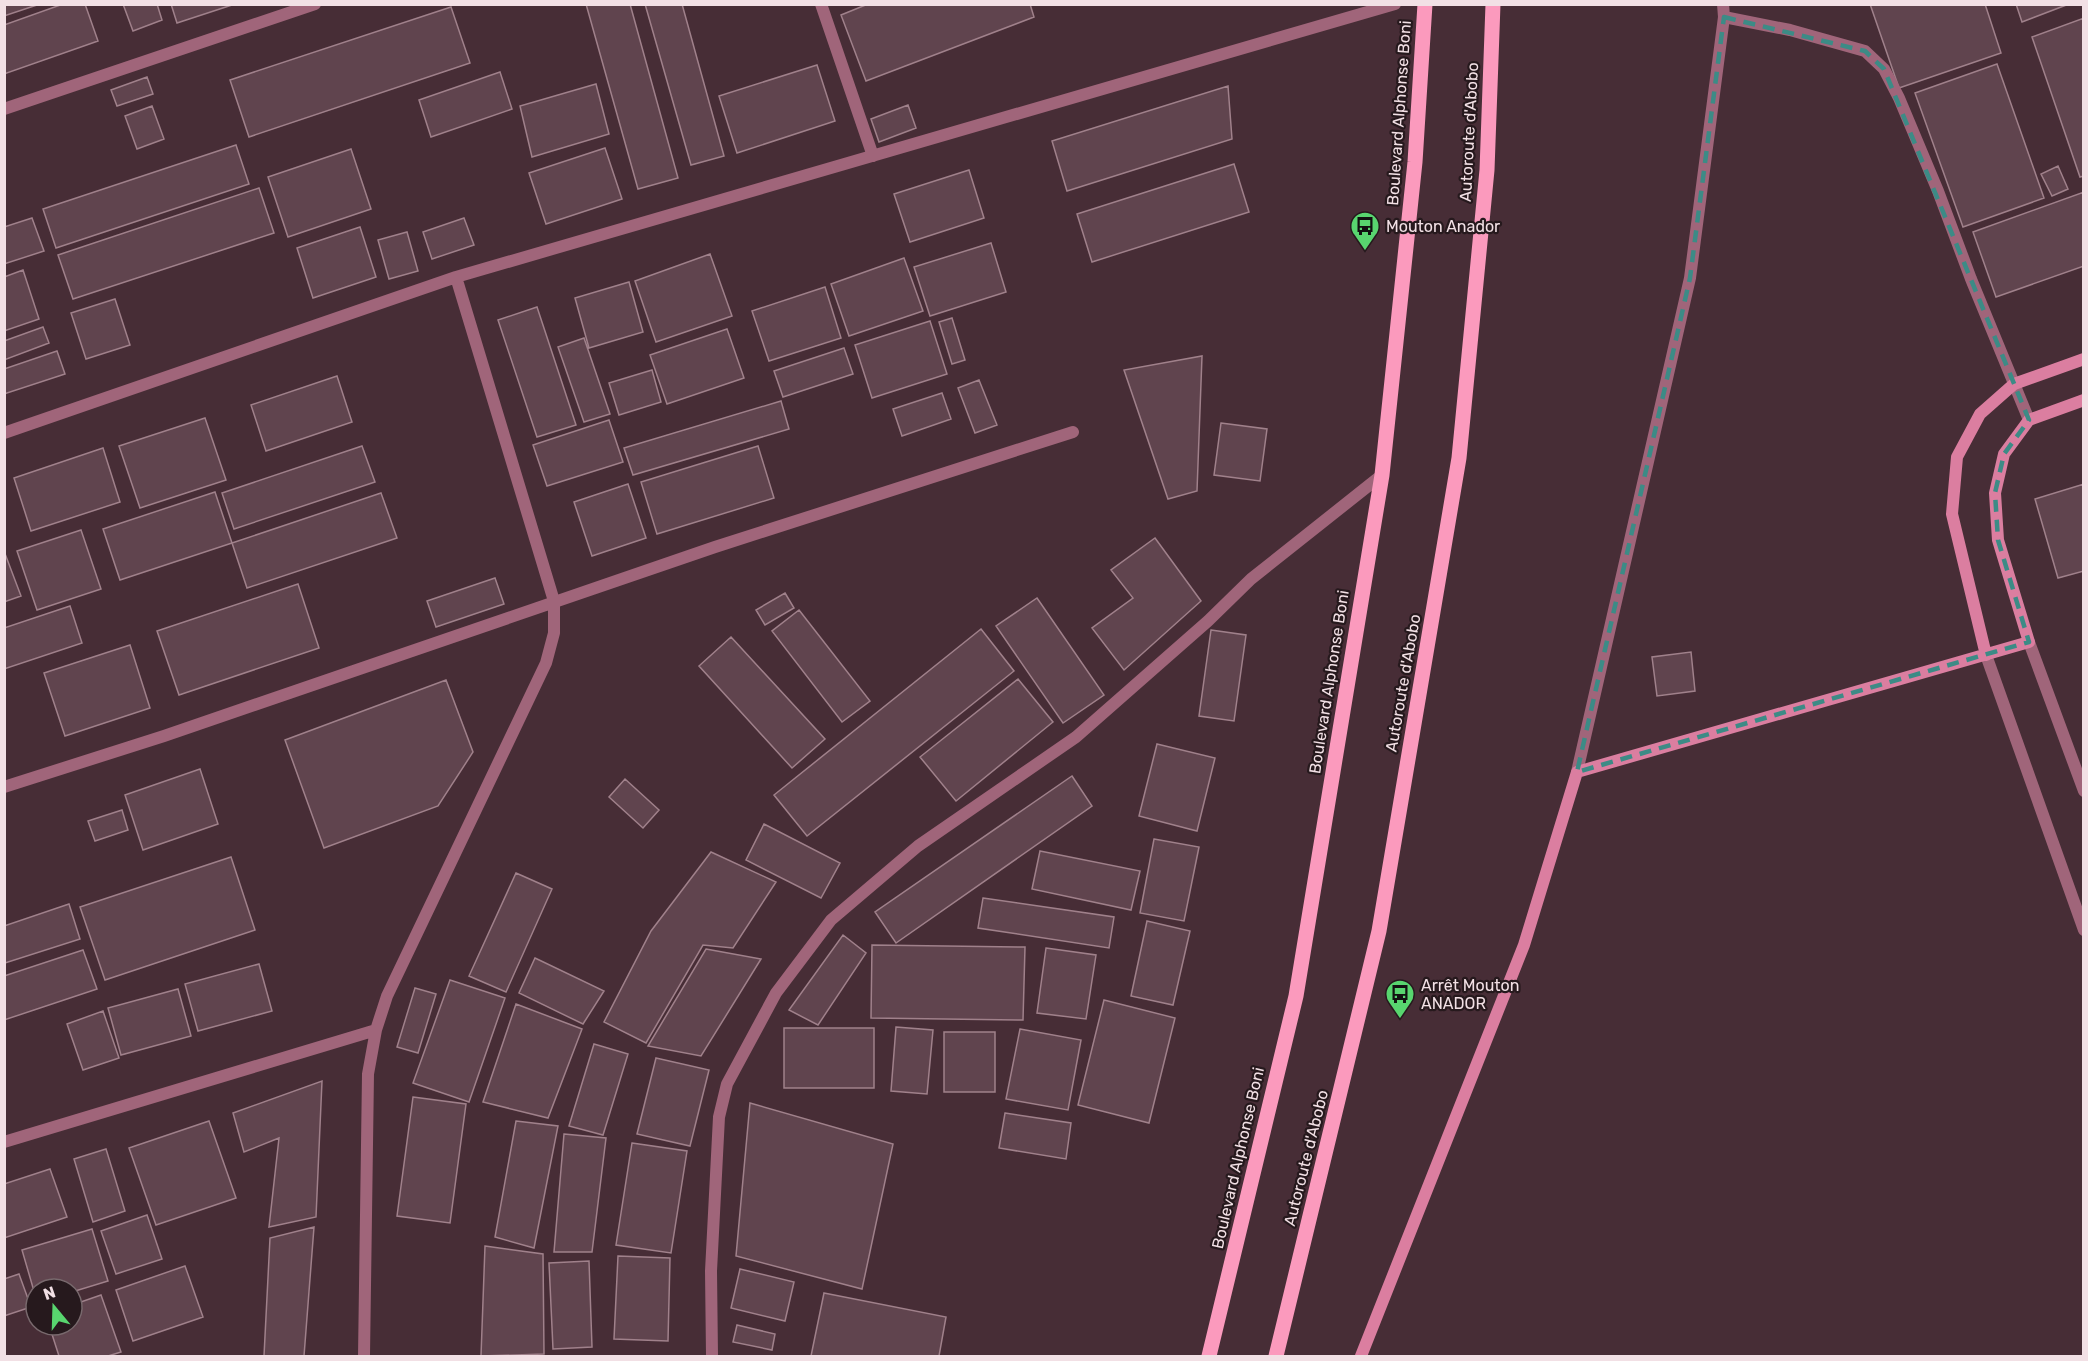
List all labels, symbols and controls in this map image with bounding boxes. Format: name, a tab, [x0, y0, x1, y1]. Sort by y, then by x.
street label: Boulevard Alphonse Boni	[1383, 20, 1415, 206]
street label: Autoroute d'Abobo	[1456, 62, 1482, 202]
bus stop icon: Mouton Anador	[1349, 210, 1381, 252]
place label: Mouton Anador	[1386, 217, 1500, 236]
street label: Boulevard Alphonse Boni	[1305, 589, 1353, 775]
street label: Autoroute d'Abobo	[1382, 613, 1424, 753]
place label: Arrêt Mouton ANADOR	[1421, 976, 1519, 1013]
bus stop icon: Arrêt Mouton ANADOR	[1384, 978, 1416, 1020]
street label: Boulevard Alphonse Boni	[1208, 1065, 1268, 1251]
street label: Autoroute d'Abobo	[1280, 1088, 1332, 1228]
north arrow	[24, 1277, 84, 1337]
text: N	[41, 1282, 58, 1304]

